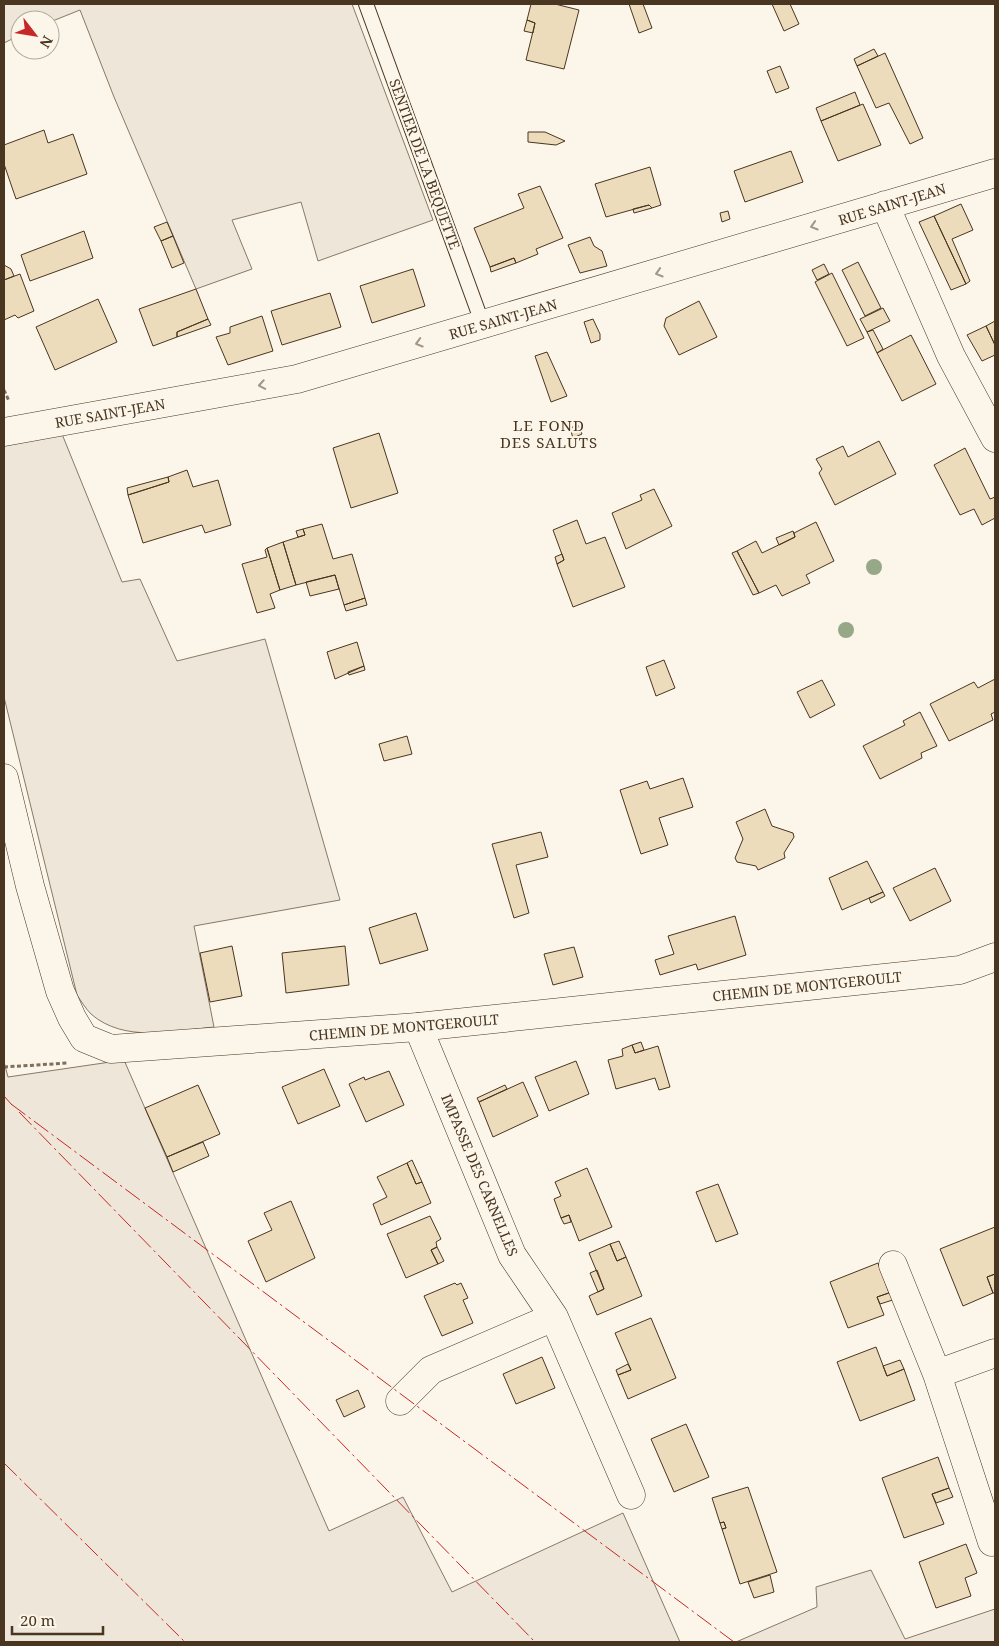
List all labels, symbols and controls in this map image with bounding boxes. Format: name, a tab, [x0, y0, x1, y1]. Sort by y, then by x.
north arrow	[10, 10, 60, 60]
text: N	[36, 32, 58, 52]
street label: SENTIER DE LA BEQUETTE	[385, 76, 465, 252]
street label: RUE SAINT-JEAN	[836, 178, 948, 229]
one-way arrow	[811, 221, 819, 231]
one-way arrow	[655, 267, 663, 277]
street label: RUE SAINT-JEAN	[447, 294, 560, 344]
one-way arrow	[415, 338, 423, 348]
one-way arrow	[257, 380, 266, 390]
street label: RUE SAINT-JEAN	[53, 394, 167, 432]
district label: LE FOND DES SALUTS	[500, 415, 598, 452]
street label: CHEMIN DE MONTGEROULT	[711, 967, 903, 1005]
street label: CHEMIN DE MONTGEROULT	[308, 1009, 500, 1045]
street label: IMPASSE DES CARNELLES	[437, 1091, 523, 1259]
scale bar	[12, 1604, 104, 1636]
text: 20 m	[20, 1610, 55, 1630]

